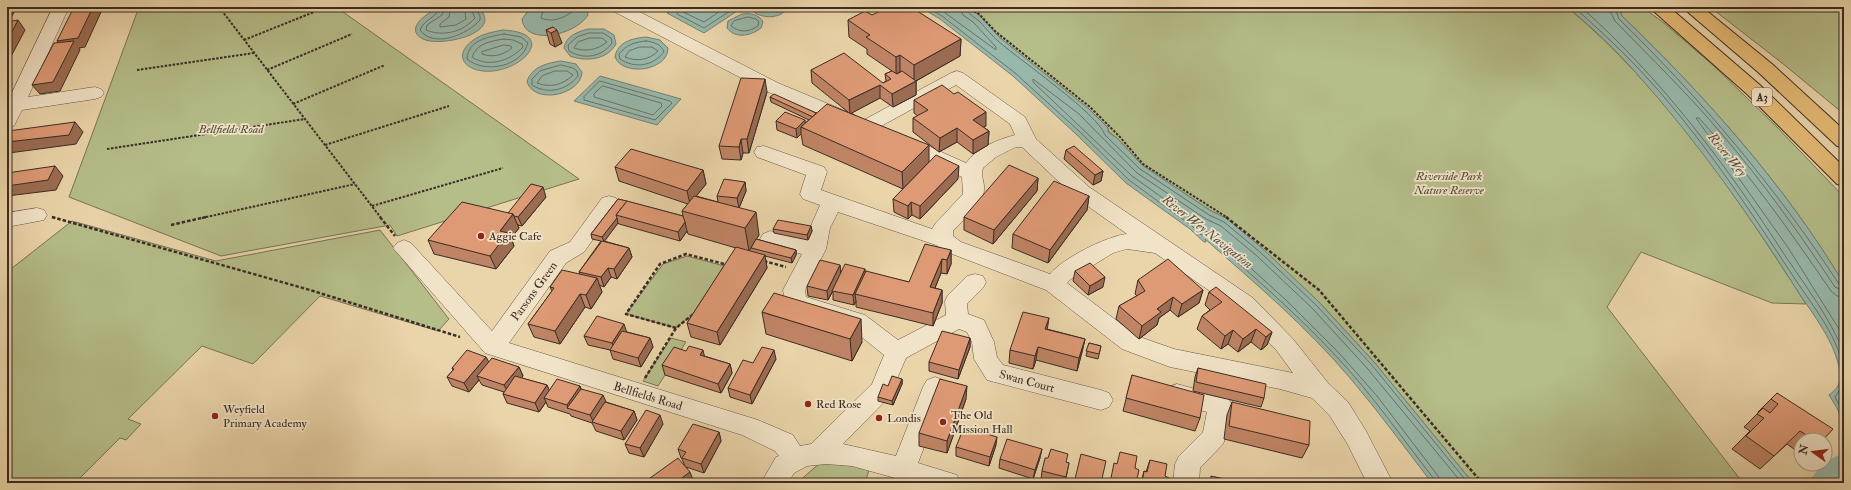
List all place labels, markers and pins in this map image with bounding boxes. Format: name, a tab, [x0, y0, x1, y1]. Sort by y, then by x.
place label: Aggie Cafe	[488, 229, 542, 244]
marker: Aggie Cafe	[476, 231, 486, 241]
place label: Red Rose	[816, 397, 861, 412]
marker: Red Rose	[803, 399, 813, 409]
place label: Weyfield Primary Academy	[222, 402, 308, 431]
place label: The Old Mission Hall	[951, 408, 1013, 437]
marker: Weyfield Primary Academy	[210, 411, 220, 421]
place label: Londis	[887, 411, 921, 426]
marker: Londis	[874, 413, 884, 423]
marker: The Old Mission Hall	[938, 417, 948, 427]

